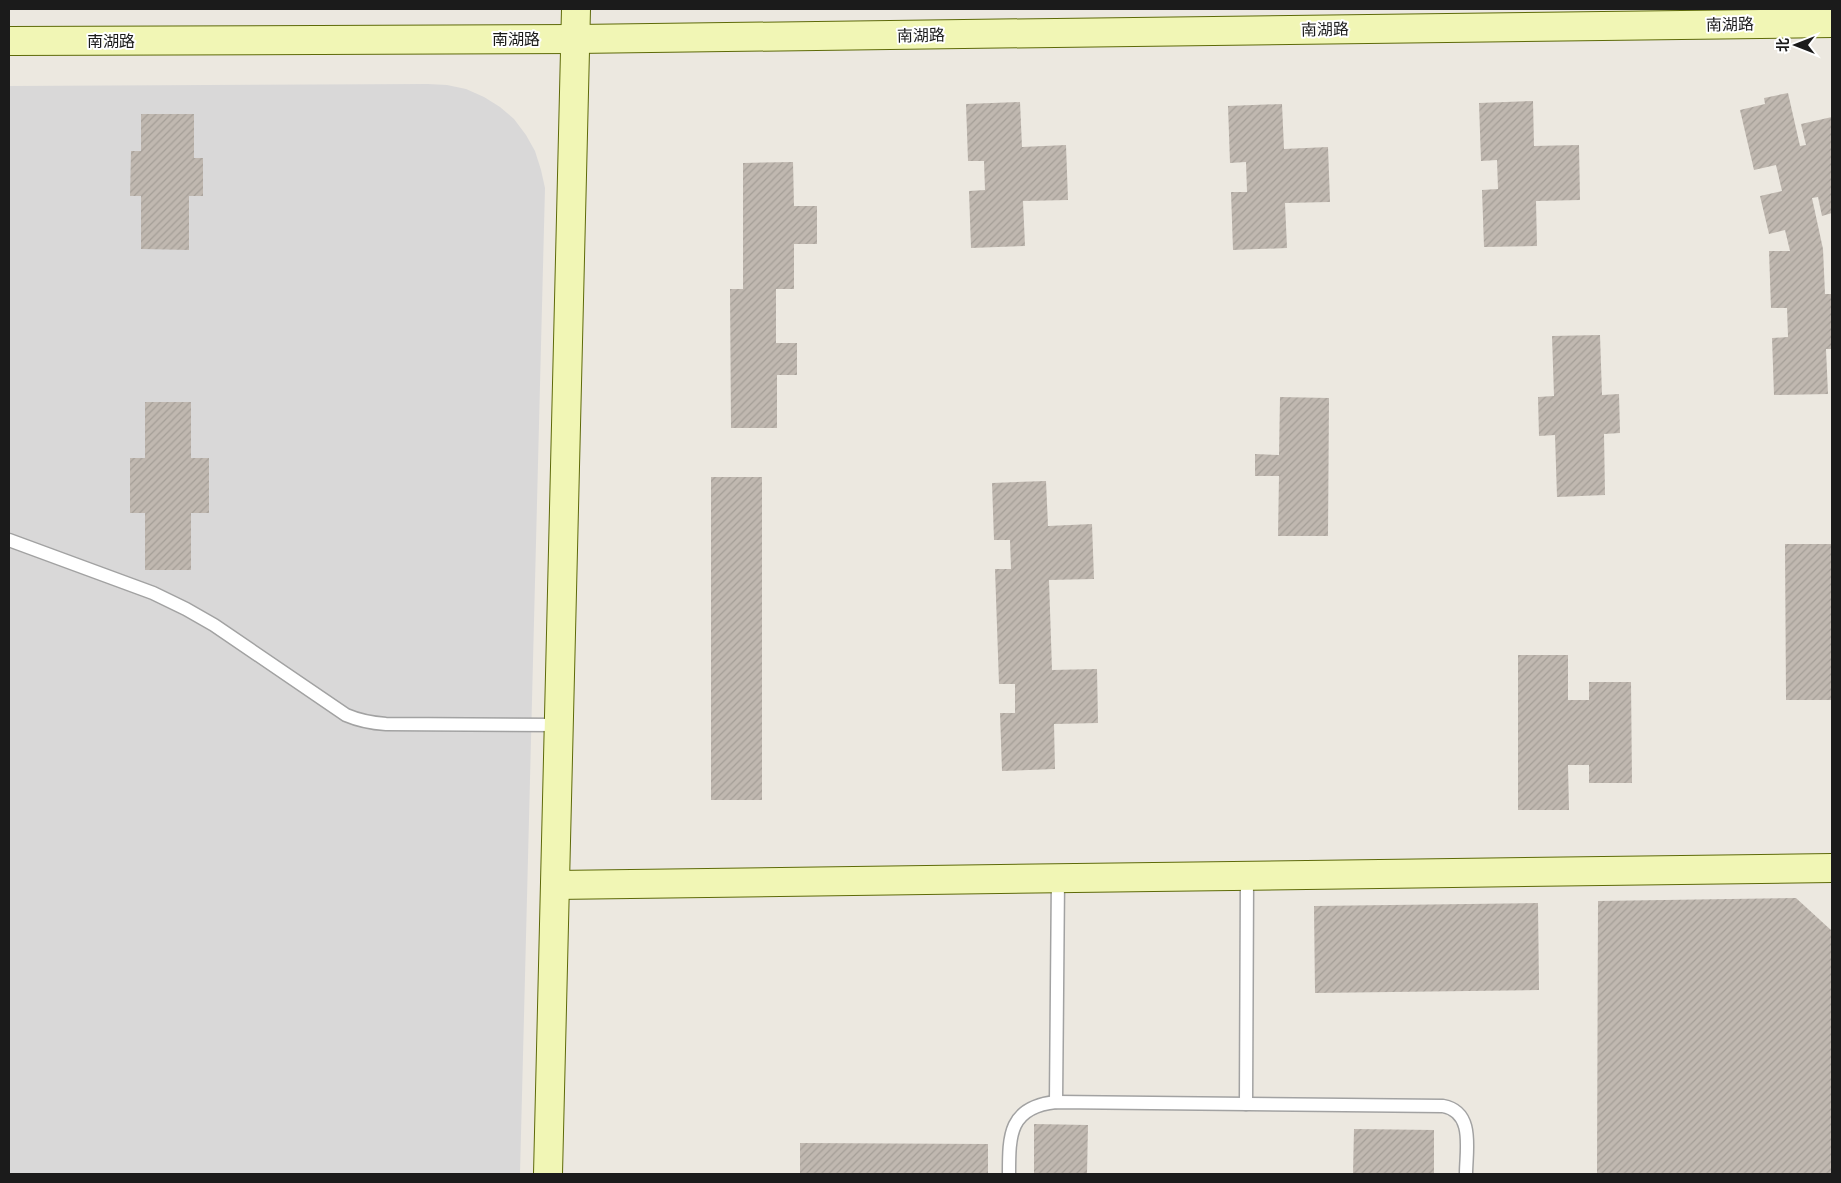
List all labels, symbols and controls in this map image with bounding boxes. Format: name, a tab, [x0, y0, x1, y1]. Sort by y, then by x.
street label: 南湖路	[1706, 16, 1754, 36]
north arrow	[1771, 20, 1821, 70]
street label: 南湖路	[1301, 21, 1349, 41]
street label: 南湖路	[897, 27, 945, 47]
street label: 南湖路	[492, 31, 540, 51]
street label: 南湖路	[87, 33, 135, 53]
text: 北	[1776, 38, 1793, 52]

